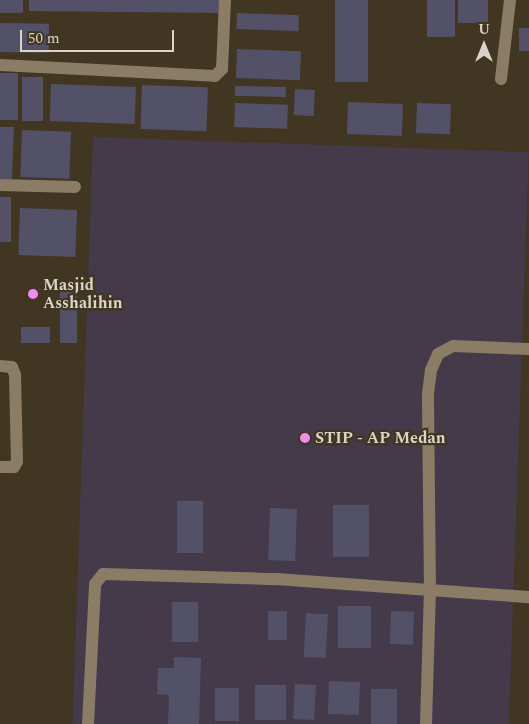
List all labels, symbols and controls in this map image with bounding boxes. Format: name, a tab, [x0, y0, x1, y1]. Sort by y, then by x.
text: U	[478, 19, 490, 40]
scale bar	[22, 20, 176, 52]
north arrow	[459, 20, 509, 70]
text: 50 m	[28, 27, 60, 50]
place label: Masjid Asshalihin	[43, 275, 123, 313]
marker: Masjid Asshalihin	[27, 288, 39, 300]
place label: STIP - AP Medan	[315, 428, 446, 448]
marker: STIP - AP Medan	[299, 432, 311, 444]

